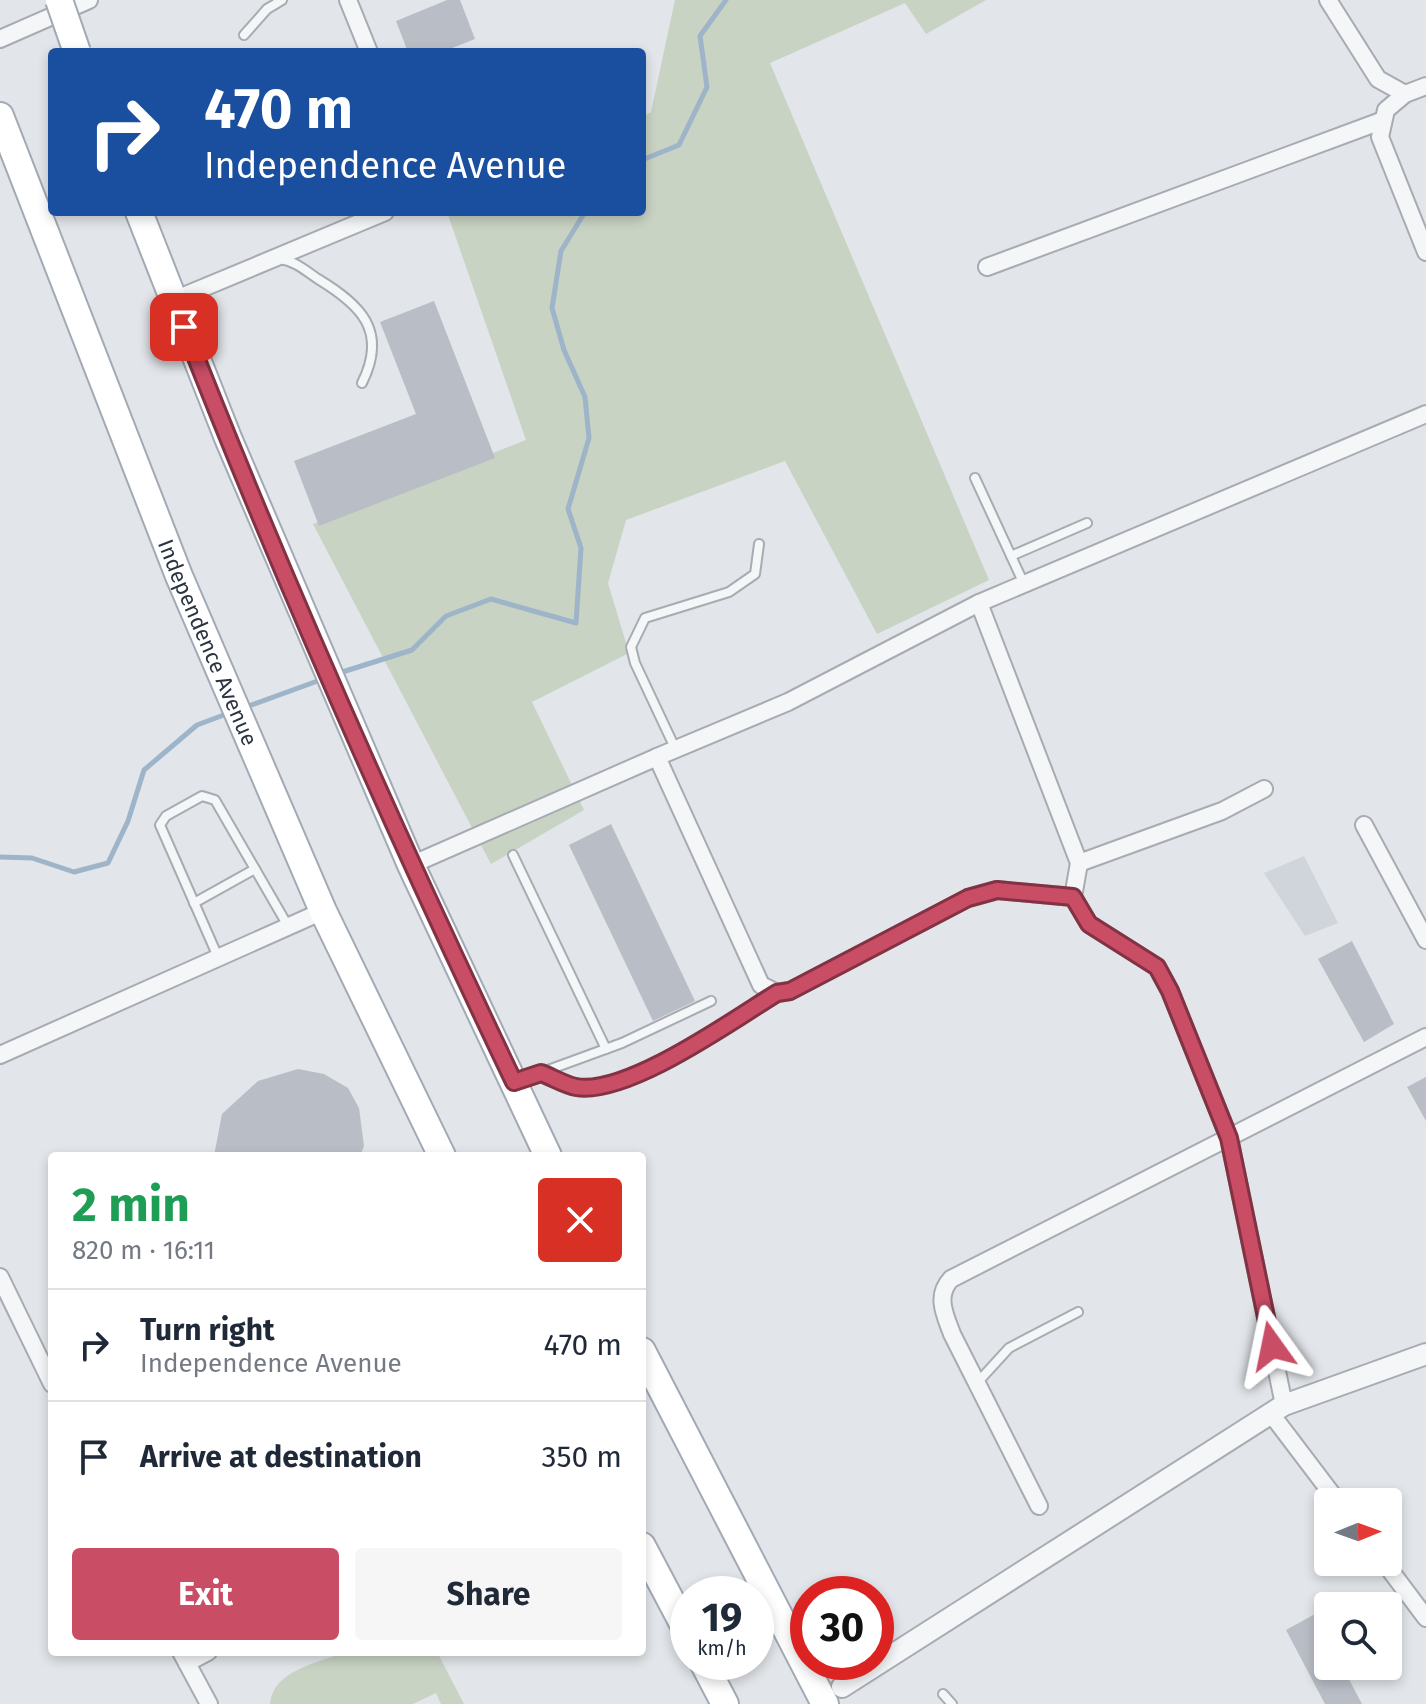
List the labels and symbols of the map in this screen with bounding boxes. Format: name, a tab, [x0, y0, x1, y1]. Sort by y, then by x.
pin	[150, 293, 218, 361]
street label: Independence Avenue	[152, 535, 263, 750]
position arrow	[1230, 1304, 1314, 1388]
north arrow	[1314, 1488, 1402, 1576]
speed limit sign: 30	[790, 1576, 894, 1680]

